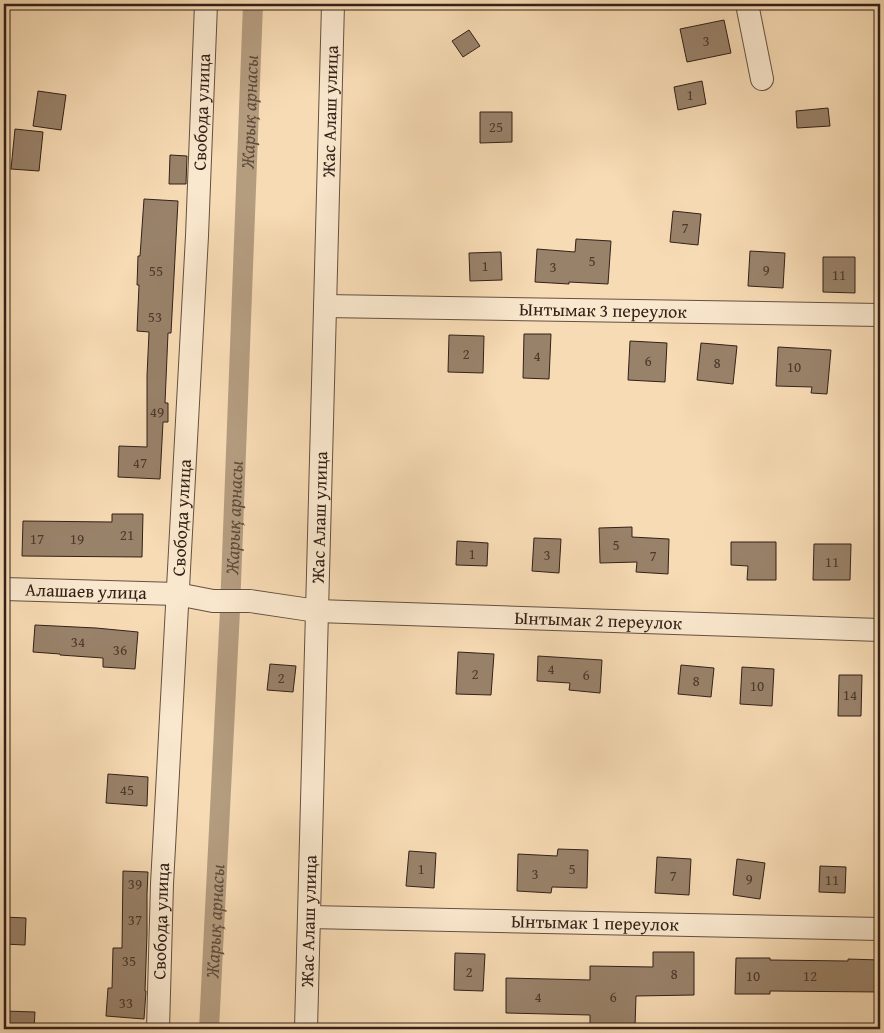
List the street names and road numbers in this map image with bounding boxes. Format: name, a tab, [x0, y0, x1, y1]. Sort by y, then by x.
street label: Жас Алаш улица	[314, 44, 345, 179]
street label: Свобода улица	[186, 53, 217, 171]
street label: Ынтымак 3 переулок	[519, 295, 688, 325]
street label: Жас Алаш улица	[304, 450, 334, 585]
street label: Свобода улица	[165, 458, 198, 577]
street label: Алашаев улица	[25, 576, 147, 606]
street label: Ынтымак 2 переулок	[514, 604, 683, 636]
street label: Жас Алаш улица	[293, 854, 324, 988]
street label: Свобода улица	[145, 861, 176, 980]
street label: Ынтымак 1 переулок	[511, 907, 680, 938]

